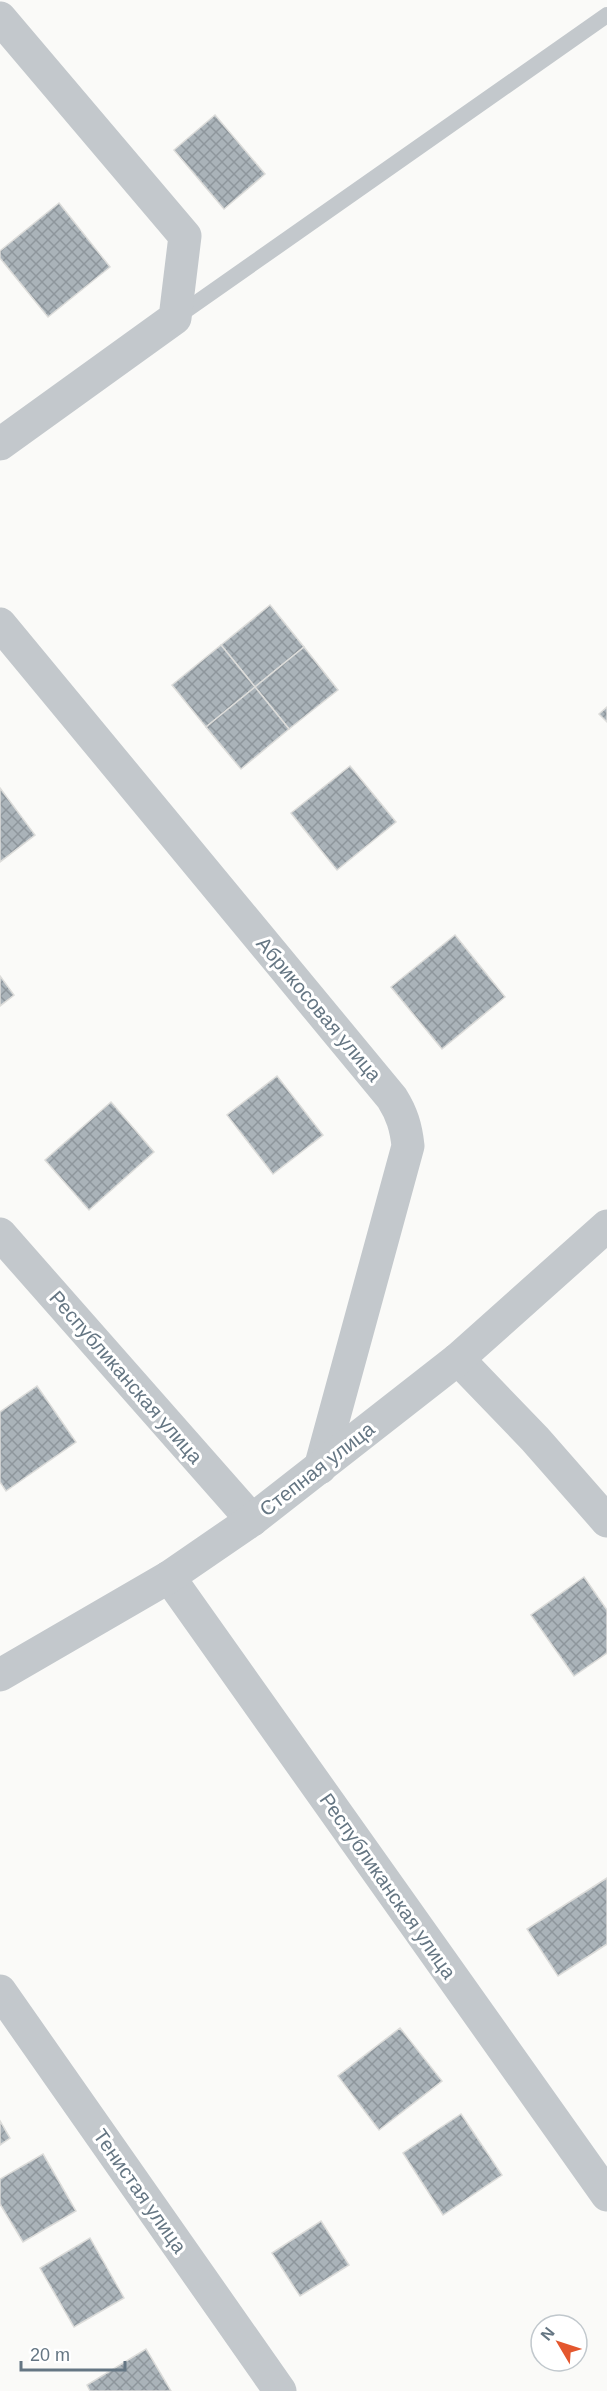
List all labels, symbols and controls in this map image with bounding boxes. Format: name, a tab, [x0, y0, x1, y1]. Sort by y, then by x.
street label: Абрикосовая улица	[252, 932, 386, 1086]
street label: Республиканская улица	[45, 1286, 207, 1468]
street label: Степная улица	[256, 1417, 379, 1520]
street label: Республиканская улица	[316, 1789, 461, 1984]
street label: Тенистая улица	[89, 2125, 191, 2258]
north arrow	[529, 2313, 589, 2373]
text: N	[537, 2324, 558, 2344]
scale bar	[21, 2334, 124, 2372]
text: 20 m	[30, 2345, 70, 2365]

